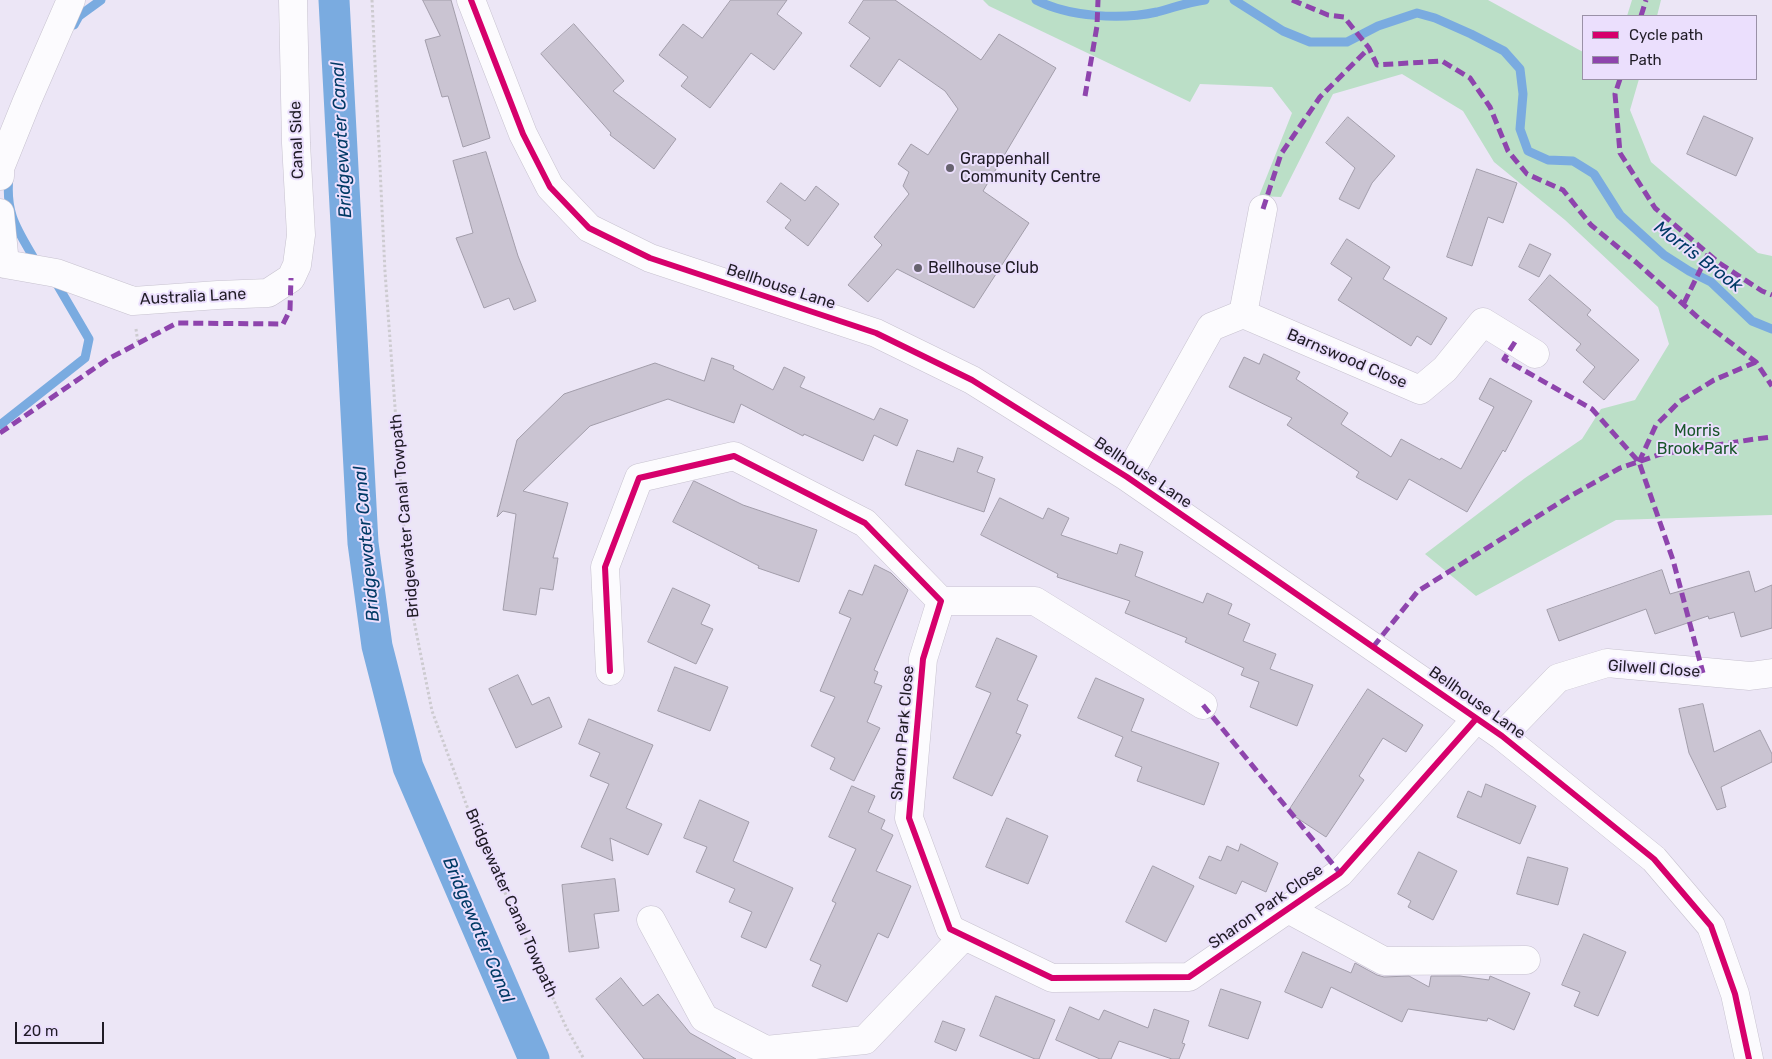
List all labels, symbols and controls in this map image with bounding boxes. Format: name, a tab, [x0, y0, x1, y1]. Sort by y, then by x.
legend	[1582, 15, 1757, 80]
text: Cycle path	[1629, 26, 1703, 44]
text: Path	[1629, 51, 1662, 69]
water label: Bridgewater Canal	[327, 61, 357, 219]
street label: Canal Side	[286, 101, 308, 179]
place label: Grappenhall Community Centre	[960, 149, 1101, 187]
marker: Grappenhall Community Centre	[944, 162, 956, 174]
water label: Morris Brook	[1650, 217, 1746, 297]
place label: Bellhouse Club	[928, 258, 1039, 278]
street label: Bellhouse Lane	[724, 260, 838, 314]
marker: Bellhouse Club	[912, 262, 924, 274]
street label: Australia Lane	[139, 285, 247, 309]
street label: Barnswood Close	[1284, 325, 1410, 393]
street label: Bridgewater Canal Towpath	[387, 413, 423, 619]
park label: Morris Brook Park	[1657, 421, 1737, 459]
street label: Bellhouse Lane	[1091, 433, 1195, 513]
water label: Bridgewater Canal	[349, 465, 385, 623]
street label: Gilwell Close	[1607, 656, 1701, 682]
street label: Bellhouse Lane	[1425, 663, 1529, 743]
street label: Sharon Park Close	[888, 665, 918, 801]
street label: Bridgewater Canal Towpath	[461, 806, 561, 1000]
water label: Bridgewater Canal	[438, 854, 518, 1006]
street label: Sharon Park Close	[1205, 860, 1327, 954]
scale bar	[18, 1012, 106, 1044]
text: 20 m	[23, 1022, 58, 1040]

